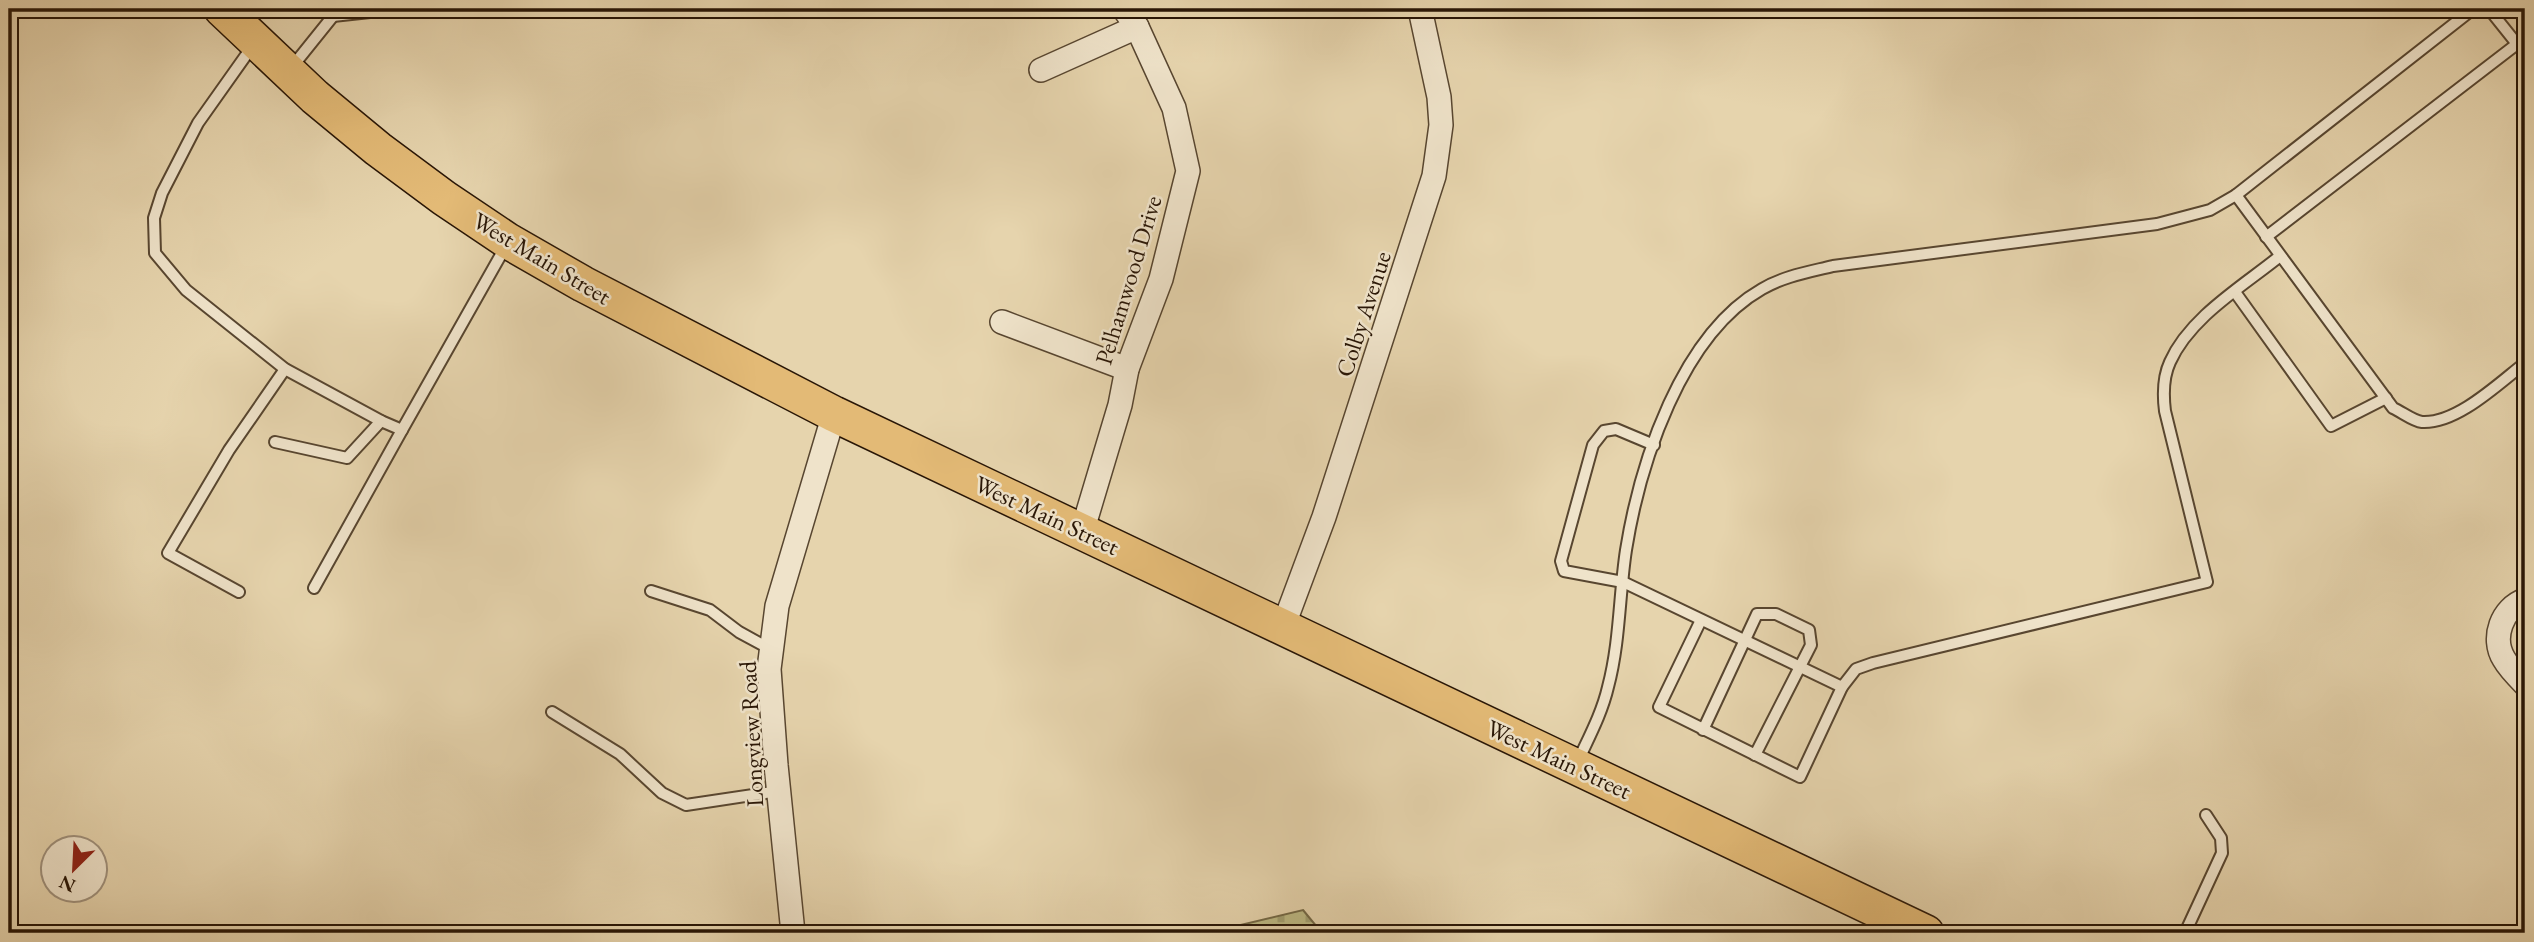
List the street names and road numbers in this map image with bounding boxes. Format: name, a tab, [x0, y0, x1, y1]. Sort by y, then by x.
street label: Pelhamwood Drive	[1088, 192, 1168, 368]
street label: West Main Street	[467, 205, 617, 312]
street label: Colby Avenue	[1328, 247, 1398, 381]
street label: West Main Street	[970, 468, 1125, 562]
street label: Longview Road	[732, 659, 770, 808]
street label: West Main Street	[1482, 712, 1637, 806]

